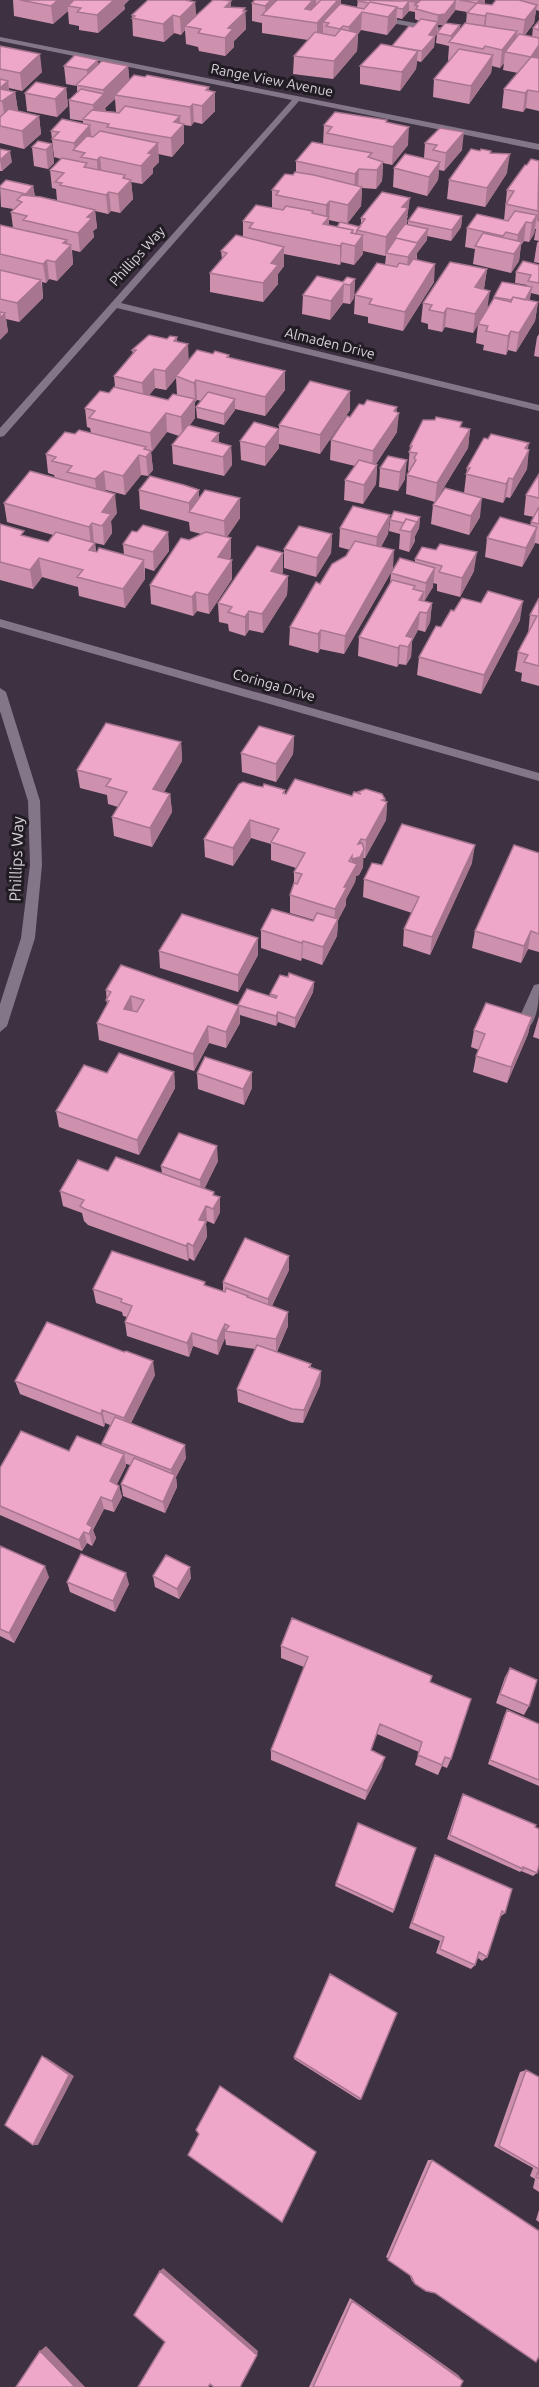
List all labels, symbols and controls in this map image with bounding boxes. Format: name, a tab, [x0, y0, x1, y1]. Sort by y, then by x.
street label: Range View Avenue	[209, 60, 335, 100]
street label: Phillips Way	[106, 223, 168, 289]
street label: Almaden Drive	[283, 324, 377, 362]
street label: Coringa Drive	[231, 666, 317, 704]
street label: Phillips Way	[6, 816, 26, 902]

